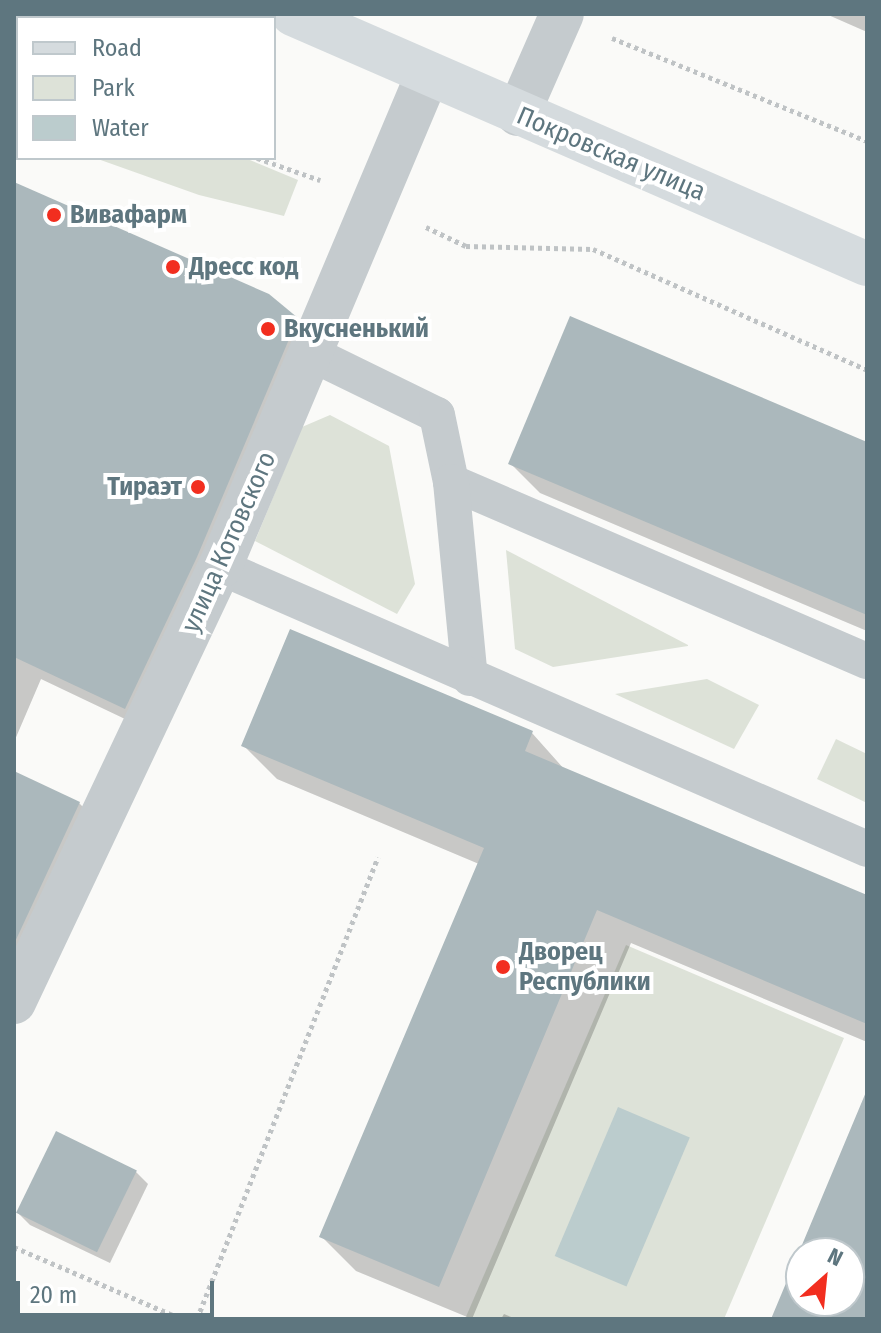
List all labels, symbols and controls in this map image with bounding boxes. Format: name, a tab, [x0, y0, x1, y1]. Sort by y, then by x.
legend	[16, 16, 276, 160]
text: Road	[92, 34, 142, 62]
text: Park	[92, 74, 135, 102]
street label: Покровская улица	[512, 100, 710, 208]
text: Water	[92, 114, 149, 142]
place label: Вивафарм	[70, 199, 187, 231]
marker: Вивафарм	[45, 206, 63, 224]
place label: Дресс код	[189, 251, 298, 283]
marker: Дресс код	[164, 258, 182, 276]
place label: Вкусненький	[284, 313, 429, 345]
marker: Вкусненький	[259, 320, 277, 338]
street label: улица Котовского	[175, 447, 283, 637]
place label: Тираэт	[107, 471, 182, 503]
marker: Тираэт	[189, 478, 207, 496]
place label: Дворец Республики	[519, 936, 651, 998]
marker: Дворец Республики	[494, 958, 512, 976]
north arrow	[785, 1237, 865, 1317]
text: N	[823, 1242, 847, 1272]
scale bar	[20, 1265, 218, 1315]
text: 20 m	[30, 1281, 77, 1309]

